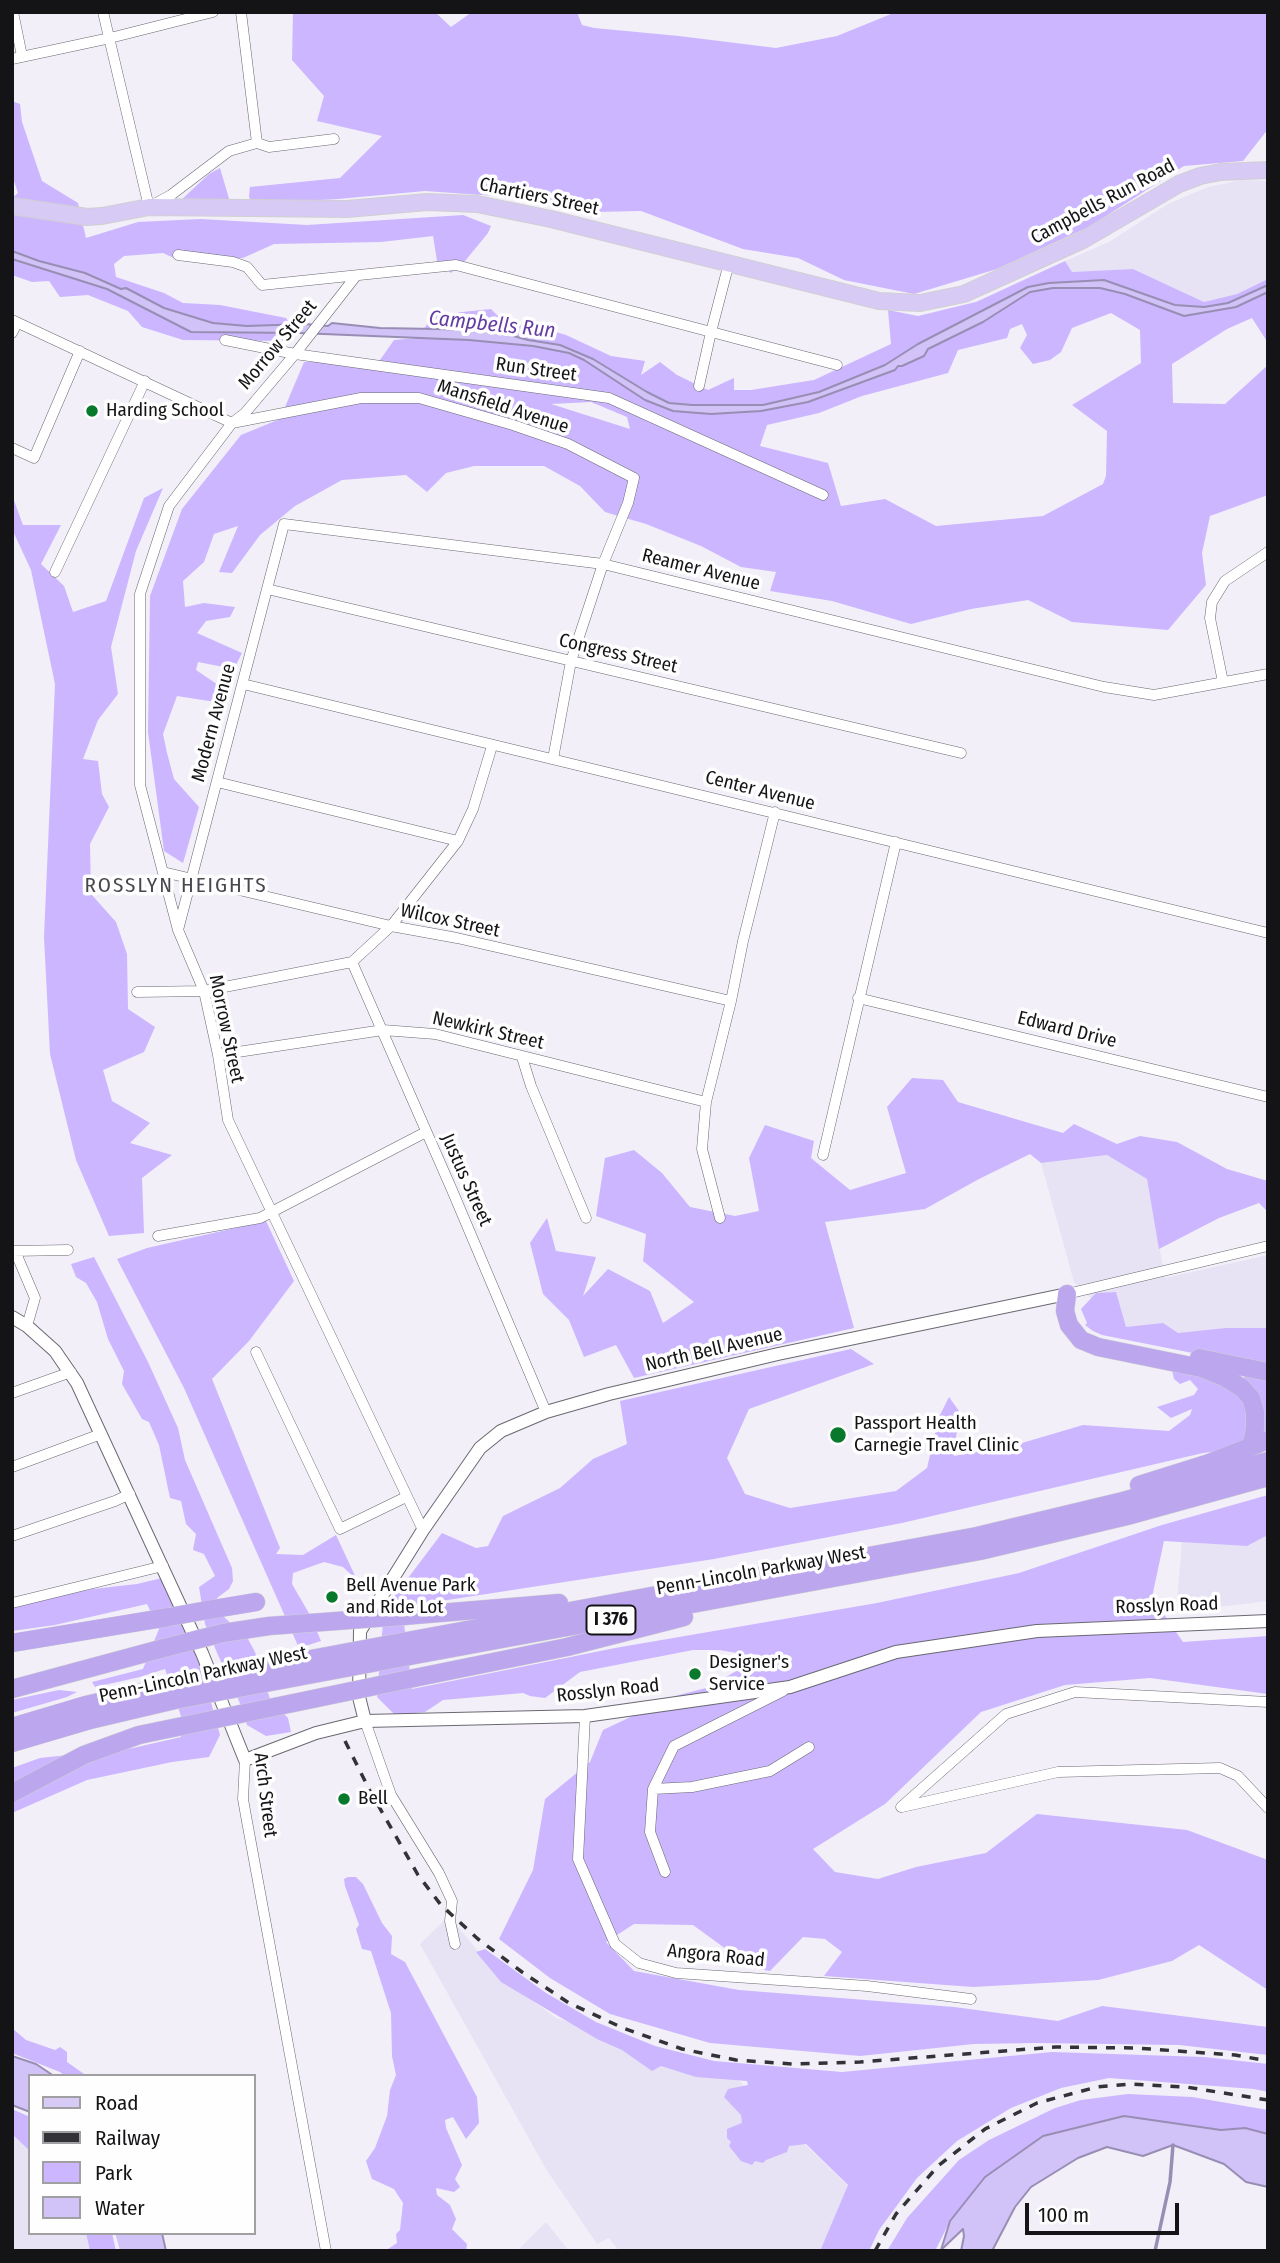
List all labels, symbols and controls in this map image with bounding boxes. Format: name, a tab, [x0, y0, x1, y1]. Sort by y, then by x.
street label: Campbells Run Road	[1027, 154, 1179, 250]
street label: Chartiers Street	[477, 173, 601, 221]
street label: Morrow Street	[234, 296, 322, 394]
water label: Campbells Run	[427, 306, 557, 344]
street label: Run Street	[494, 353, 578, 387]
street label: Mansfield Avenue	[434, 375, 572, 439]
place label: Harding School	[106, 400, 224, 422]
marker: Harding School	[84, 403, 100, 419]
street label: Reamer Avenue	[640, 544, 762, 596]
street label: Congress Street	[557, 629, 679, 679]
street label: Modern Avenue	[187, 661, 241, 785]
street label: Center Avenue	[703, 766, 817, 816]
district label: ROSSLYN HEIGHTS	[86, 873, 266, 899]
street label: Wilcox Street	[398, 899, 502, 943]
street label: Morrow Street	[203, 973, 249, 1085]
street label: Newkirk Street	[430, 1007, 546, 1055]
street label: Edward Drive	[1015, 1007, 1119, 1053]
street label: Justus Street	[436, 1130, 496, 1230]
street label: North Bell Avenue	[643, 1323, 785, 1377]
place label: Passport Health Carnegie Travel Clinic	[854, 1413, 1019, 1457]
marker: Passport Health Carnegie Travel Clinic	[828, 1425, 848, 1445]
street label: Penn-Lincoln Parkway West	[655, 1541, 867, 1601]
place label: Bell Avenue Park and Ride Lot	[346, 1575, 476, 1619]
marker: Bell Avenue Park and Ride Lot	[324, 1589, 340, 1605]
street label: Rosslyn Road	[1115, 1593, 1219, 1619]
road number: I 376	[586, 1605, 636, 1634]
street label: Penn-Lincoln Parkway West	[97, 1642, 309, 1708]
place label: Designer's Service	[709, 1652, 789, 1696]
marker: Designer's Service	[687, 1666, 703, 1682]
street label: Rosslyn Road	[555, 1674, 661, 1708]
street label: Arch Street	[248, 1751, 282, 1839]
place label: Bell	[358, 1788, 388, 1810]
marker: Bell	[336, 1791, 352, 1807]
street label: Angora Road	[666, 1940, 766, 1972]
legend	[28, 2074, 256, 2235]
text: Road	[95, 2090, 139, 2116]
text: Railway	[95, 2125, 160, 2151]
text: Park	[95, 2160, 132, 2186]
scale bar	[1028, 2190, 1182, 2234]
text: Water	[95, 2195, 145, 2221]
text: 100 m	[1038, 2202, 1089, 2228]

